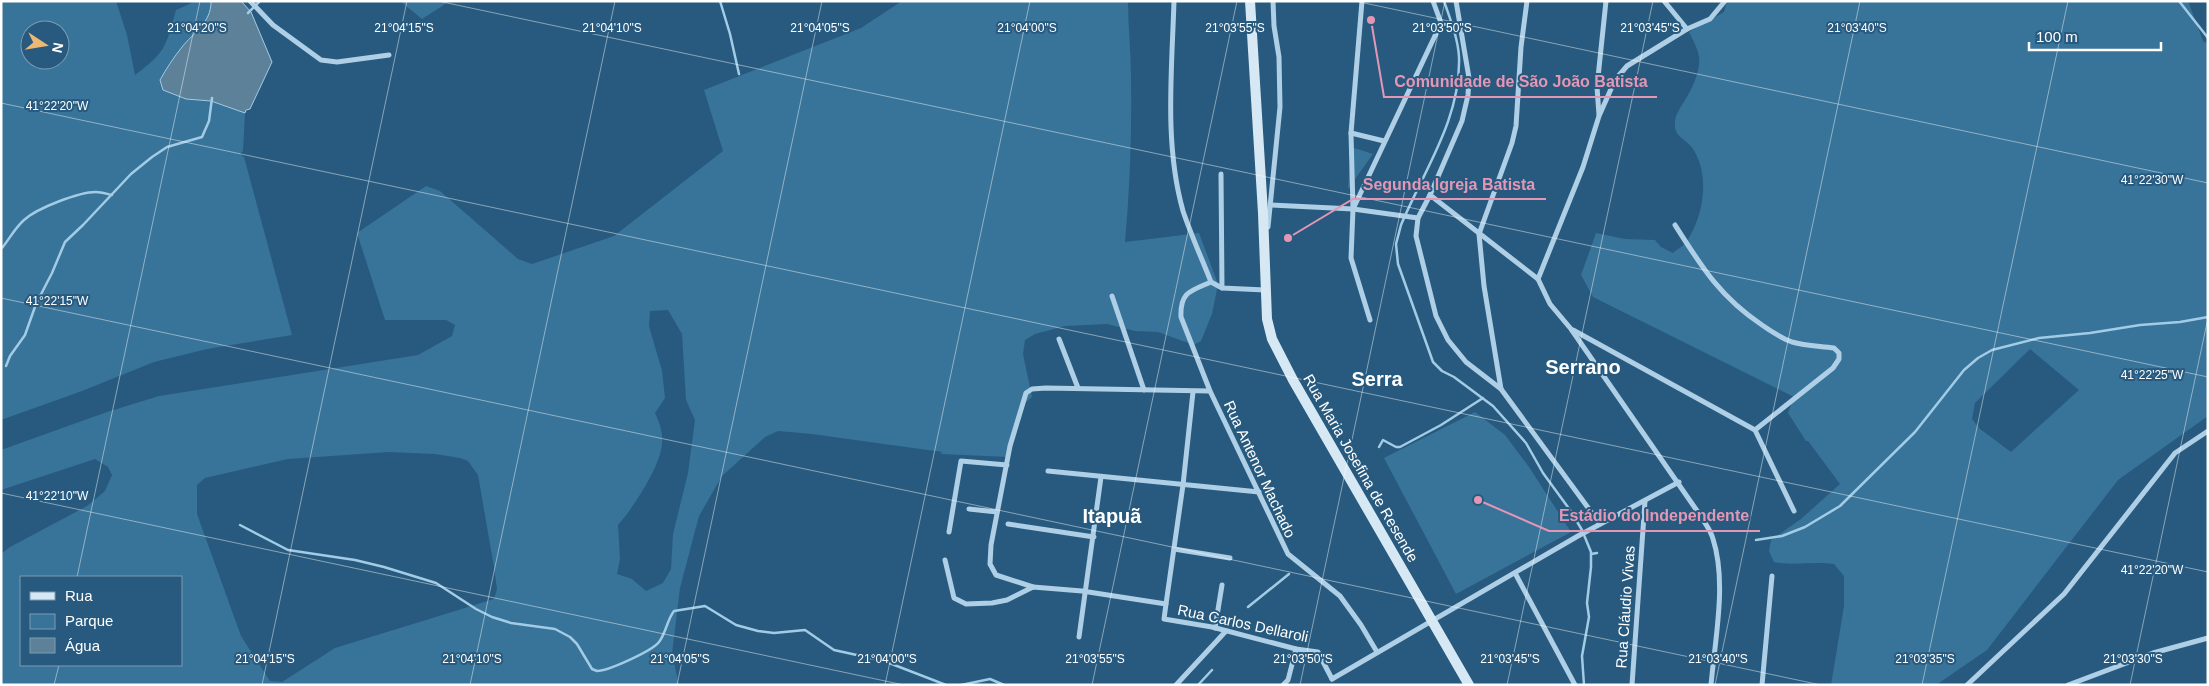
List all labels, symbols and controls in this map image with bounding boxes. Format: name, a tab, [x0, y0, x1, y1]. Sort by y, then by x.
north arrow	[20, 20, 70, 70]
scale bar	[2029, 20, 2162, 52]
text: 21°04'20"S	[167, 21, 227, 35]
text: 21°04'15"S	[374, 21, 434, 35]
text: 21°04'10"S	[582, 21, 642, 35]
text: 21°04'05"S	[790, 21, 850, 35]
text: 21°04'00"S	[997, 21, 1057, 35]
text: 21°03'55"S	[1205, 21, 1265, 35]
text: 21°03'50"S	[1412, 21, 1472, 35]
text: 21°03'45"S	[1620, 21, 1680, 35]
text: 21°03'40"S	[1827, 21, 1887, 35]
text: 100 m	[2036, 28, 2078, 45]
text: N	[49, 41, 67, 54]
callout: Comunidade de São João Batista	[1384, 66, 1657, 97]
text: Comunidade de São João Batista	[1394, 73, 1648, 90]
text: 41°22'20"W	[26, 99, 89, 113]
callout: Segunda Igreja Batista	[1353, 168, 1546, 199]
text: 41°22'30"W	[2121, 173, 2184, 187]
text: Segunda Igreja Batista	[1363, 176, 1535, 193]
text: 41°22'15"W	[26, 294, 89, 308]
district label: Serrano	[1545, 356, 1621, 378]
district label: Serra	[1351, 368, 1403, 390]
text: 41°22'25"W	[2121, 368, 2184, 382]
street label: Rua Maria Josefina de Resende	[1300, 371, 1422, 565]
street label: Rua Antenor Machado	[1221, 398, 1299, 540]
text: 41°22'10"W	[26, 489, 89, 503]
callout: Estádio do Independente	[1549, 500, 1760, 531]
district label: Itapuã	[1083, 505, 1142, 527]
text: Estádio do Independente	[1559, 507, 1749, 524]
street label: Rua Cláudio Vivas	[1612, 545, 1638, 669]
text: 41°22'20"W	[2121, 563, 2184, 577]
legend	[20, 576, 182, 666]
text: Rua	[65, 587, 93, 604]
street label: Rua Carlos Dellaroli	[1176, 601, 1310, 645]
text: Parque	[65, 612, 113, 629]
text: Água	[65, 637, 101, 654]
text: 21°04'15"S	[235, 652, 295, 666]
text: 21°04'10"S	[442, 652, 502, 666]
text: 21°04'05"S	[650, 652, 710, 666]
text: 21°04'00"S	[857, 652, 917, 666]
text: 21°03'55"S	[1065, 652, 1125, 666]
text: 21°03'50"S	[1273, 652, 1333, 666]
text: 21°03'45"S	[1480, 652, 1540, 666]
text: 21°03'40"S	[1688, 652, 1748, 666]
text: 21°03'35"S	[1895, 652, 1955, 666]
text: 21°03'30"S	[2103, 652, 2163, 666]

